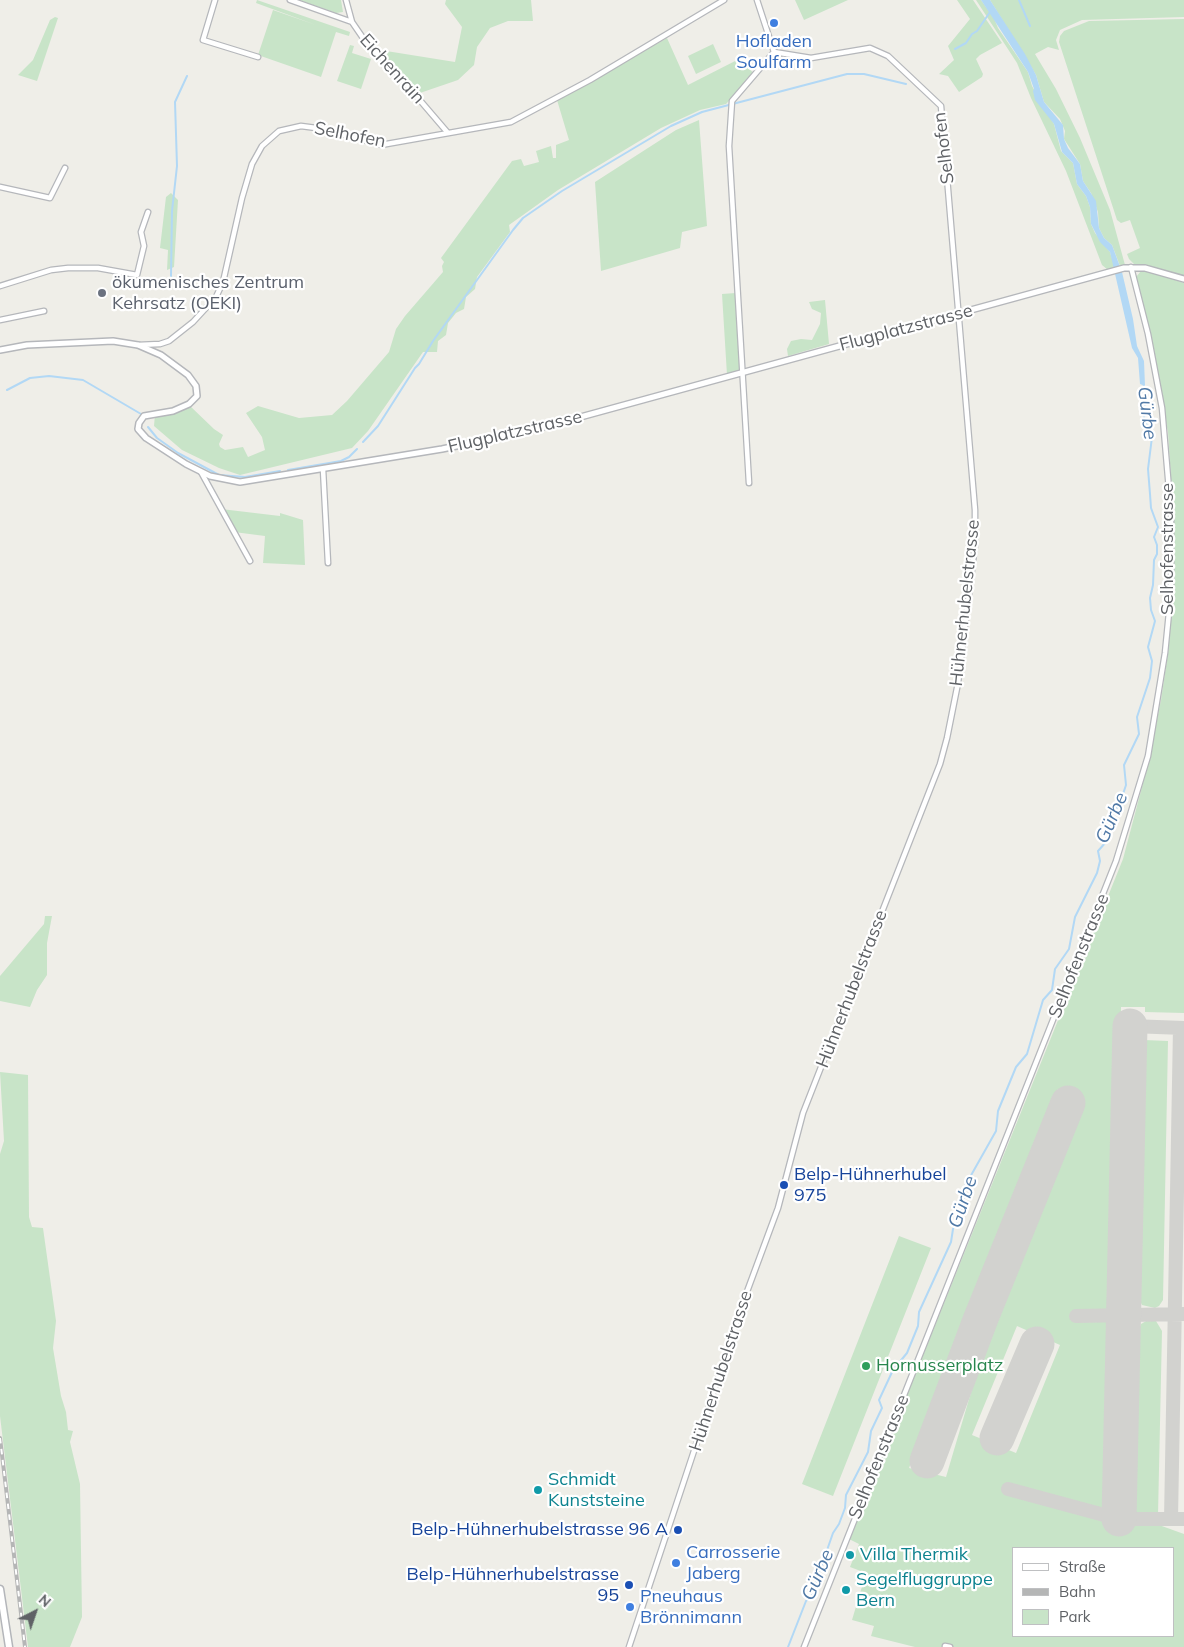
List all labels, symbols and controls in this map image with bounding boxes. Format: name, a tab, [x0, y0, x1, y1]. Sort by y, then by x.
marker: Hofladen Soulfarm	[768, 17, 780, 29]
street label: Eichenrain	[355, 30, 429, 108]
place label: Hofladen Soulfarm	[736, 31, 812, 74]
street label: Selhofen	[929, 111, 959, 185]
street label: Selhofen	[313, 118, 387, 152]
place label: ökumenisches Zentrum Kehrsatz (OEKI)	[112, 272, 304, 314]
marker: ökumenisches Zentrum Kehrsatz (OEKI)	[96, 287, 108, 299]
street label: Flugplatzstrasse	[837, 300, 975, 356]
water label: Gürbe	[1132, 385, 1162, 441]
street label: Flugplatzstrasse	[446, 406, 584, 458]
street label: Selhofenstrasse	[1157, 483, 1179, 615]
street label: Hühnerhubelstrasse	[946, 519, 984, 687]
water label: Gürbe	[1091, 789, 1133, 847]
street label: Selhofenstrasse	[1044, 891, 1114, 1021]
street label: Hühnerhubelstrasse	[812, 907, 892, 1071]
place label: Belp-Hühnerhubel 975	[794, 1164, 946, 1206]
water label: Gürbe	[944, 1173, 982, 1231]
marker: Belp-Hühnerhubel 975	[778, 1179, 790, 1191]
street label: Hühnerhubelstrasse	[685, 1288, 757, 1454]
place label: Hornusserplatz	[876, 1355, 1003, 1377]
marker: Hornusserplatz	[860, 1360, 872, 1372]
street label: Selhofenstrasse	[844, 1392, 914, 1522]
place label: Schmidt Kunststeine	[548, 1469, 645, 1512]
marker: Schmidt Kunststeine	[532, 1484, 544, 1496]
place label: Belp-Hühnerhubelstrasse 96 A	[411, 1519, 668, 1541]
marker: Belp-Hühnerhubelstrasse 96 A	[672, 1524, 684, 1536]
place label: Carrosserie Jaberg	[686, 1542, 780, 1585]
place label: Villa Thermik	[860, 1544, 968, 1566]
water label: Gürbe	[797, 1546, 839, 1604]
legend	[1012, 1547, 1174, 1637]
marker: Villa Thermik	[844, 1549, 856, 1561]
marker: Carrosserie Jaberg	[670, 1557, 682, 1569]
text: Straße	[1059, 1557, 1106, 1576]
place label: Belp-Hühnerhubelstrasse 95	[406, 1564, 619, 1606]
place label: Segelfluggruppe Bern	[856, 1569, 993, 1612]
marker: Belp-Hühnerhubelstrasse 95	[623, 1579, 635, 1591]
text: Bahn	[1059, 1582, 1096, 1601]
marker: Segelfluggruppe Bern	[840, 1584, 852, 1596]
place label: Pneuhaus Brönnimann	[640, 1586, 742, 1628]
north arrow	[10, 1587, 60, 1637]
text: N	[35, 1590, 55, 1611]
marker: Pneuhaus Brönnimann	[624, 1601, 636, 1613]
text: Park	[1059, 1607, 1091, 1626]

